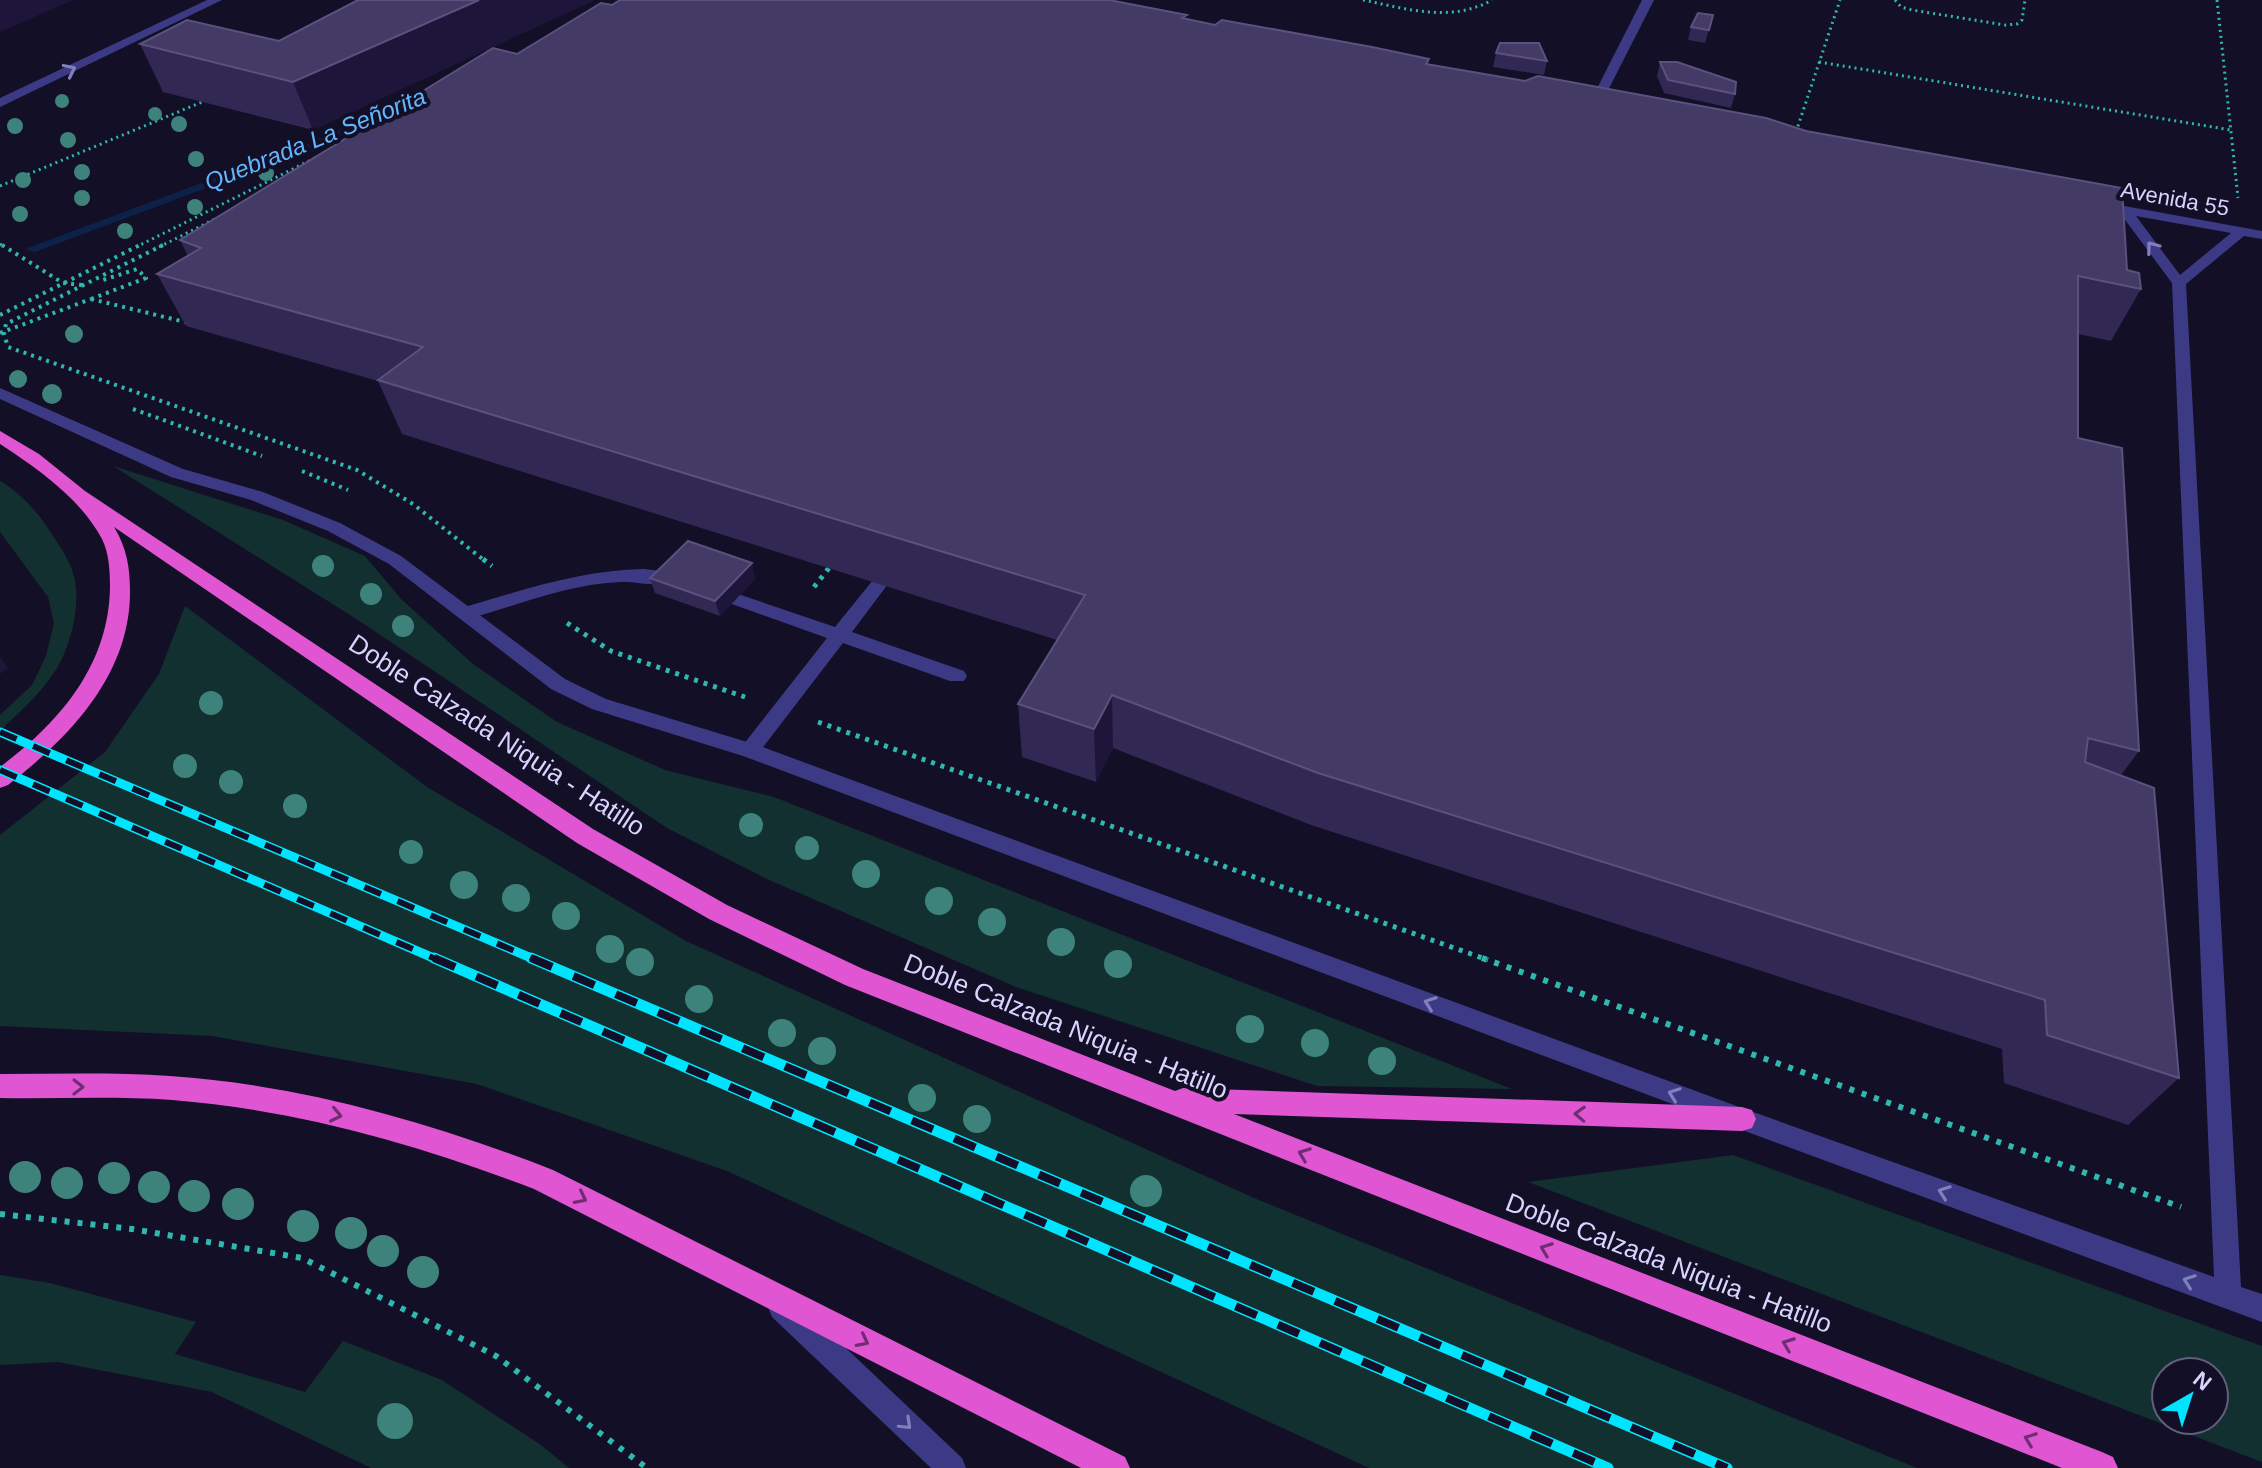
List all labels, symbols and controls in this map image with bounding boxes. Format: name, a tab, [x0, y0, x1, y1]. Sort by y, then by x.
one-way arrow	[62, 64, 77, 80]
water label: Quebrada La Señorita	[200, 82, 430, 196]
street label: Avenida 55	[2119, 177, 2231, 221]
one-way arrow	[2147, 241, 2162, 255]
street label: Doble Calzada Niquia - Hatillo	[343, 628, 651, 842]
street label: Doble Calzada Niquia - Hatillo	[900, 947, 1232, 1105]
one-way arrow	[1424, 996, 1438, 1013]
one-way arrow	[72, 1078, 85, 1096]
one-way arrow	[1668, 1087, 1682, 1104]
one-way arrow	[1573, 1105, 1586, 1122]
one-way arrow	[328, 1106, 342, 1123]
one-way arrow	[1298, 1147, 1312, 1164]
one-way arrow	[1938, 1186, 1952, 1202]
street label: Doble Calzada Niquia - Hatillo	[1502, 1187, 1836, 1339]
one-way arrow	[572, 1188, 587, 1204]
one-way arrow	[1540, 1242, 1554, 1259]
one-way arrow	[2182, 1274, 2196, 1291]
one-way arrow	[854, 1331, 869, 1347]
one-way arrow	[1782, 1337, 1796, 1354]
north arrow	[2150, 1356, 2230, 1436]
text: N	[2188, 1366, 2216, 1396]
one-way arrow	[896, 1415, 911, 1429]
one-way arrow	[2024, 1433, 2038, 1449]

